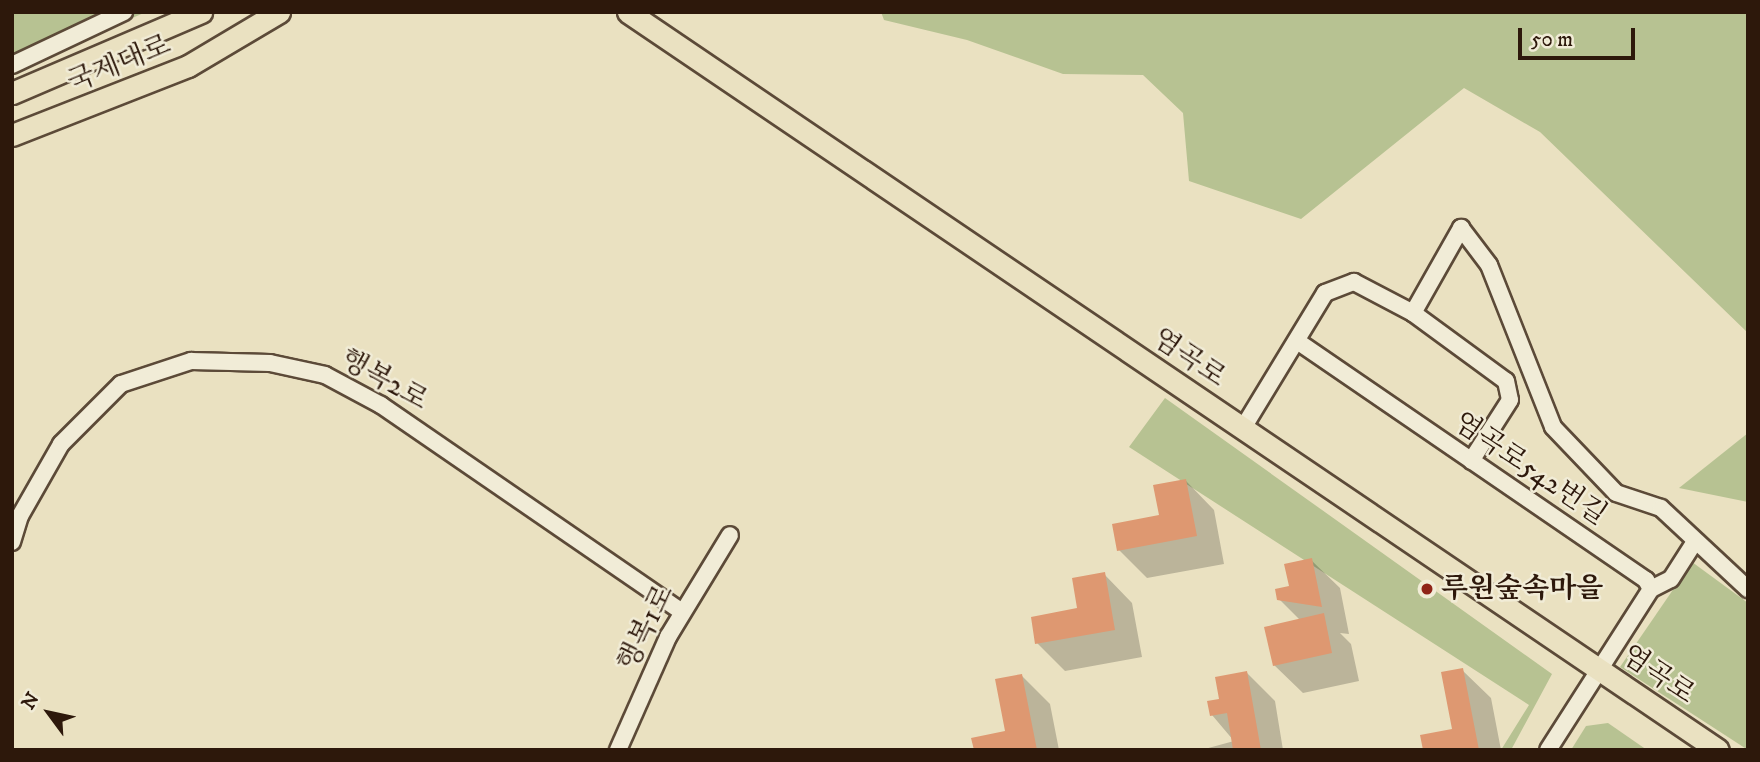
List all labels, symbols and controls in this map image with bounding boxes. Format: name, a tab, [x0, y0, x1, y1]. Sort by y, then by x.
scale bar	[1522, 14, 1639, 58]
text: 50 m	[1531, 27, 1573, 53]
street label: 국제대로	[63, 28, 175, 100]
street label: 염곡로	[1146, 321, 1232, 395]
street label: 행복2로	[334, 342, 434, 418]
street label: 염곡로542번길	[1447, 405, 1613, 533]
place label: 루원숲속마을	[1441, 572, 1603, 606]
street label: 행복1로	[611, 580, 681, 676]
marker: 루원숲속마을	[1419, 581, 1435, 597]
street label: 염곡로	[1615, 638, 1701, 712]
north arrow	[14, 678, 84, 748]
text: N	[17, 688, 45, 714]

